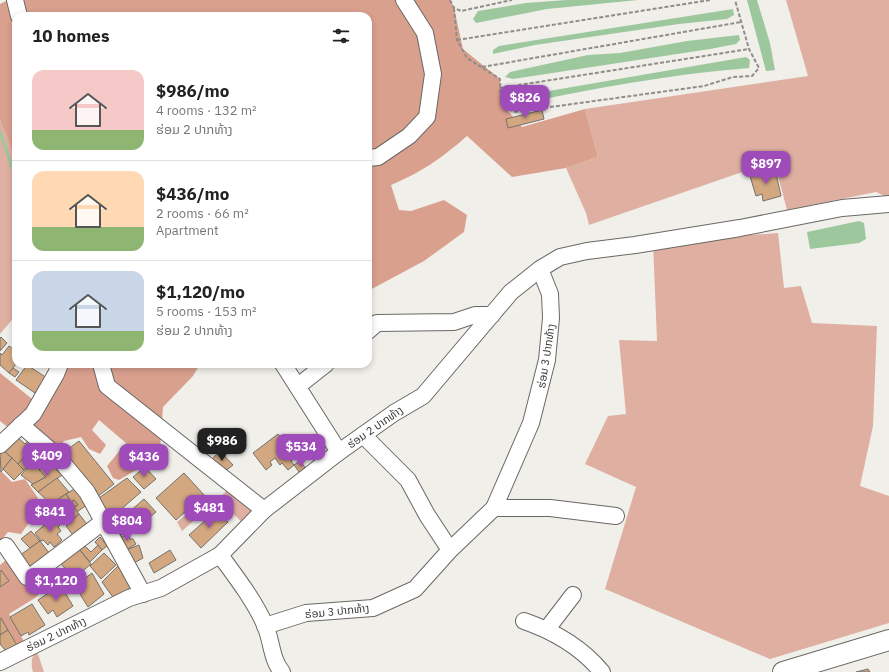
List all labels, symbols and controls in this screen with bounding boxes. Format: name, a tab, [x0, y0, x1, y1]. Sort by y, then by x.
text: 10 homes	[32, 25, 109, 47]
icon: filters	[330, 25, 352, 47]
text: $986/mo	[156, 80, 229, 102]
pin: $826	[501, 85, 549, 119]
icon: home	[64, 86, 112, 134]
text: $826	[509, 89, 541, 106]
text: 4 rooms · 132 m²	[156, 102, 257, 119]
text: ຮ່ອມ 2 ປາກທ້າງ	[156, 121, 233, 138]
pin: $897	[742, 151, 790, 185]
text: $897	[750, 155, 782, 172]
text: $436/mo	[156, 183, 229, 205]
icon: home	[64, 187, 112, 235]
text: 2 rooms · 66 m²	[156, 205, 249, 222]
text: Apartment	[156, 222, 219, 239]
text: $1,120/mo	[156, 281, 245, 303]
icon: home	[64, 287, 112, 335]
text: 5 rooms · 153 m²	[156, 303, 257, 320]
text: ຮ່ອມ 2 ປາກທ້າງ	[156, 322, 233, 339]
street label: ຮ່ອມ 3 ປາກທ້າງ	[534, 323, 558, 389]
street label: ຮ່ອມ 2 ປາກທ້າງ	[344, 403, 406, 451]
pin: $986	[198, 428, 246, 462]
text: $986	[206, 432, 238, 449]
pin: $534	[277, 434, 325, 468]
text: $534	[285, 438, 317, 455]
pin: $409	[23, 443, 71, 477]
pin: $436	[120, 444, 168, 478]
text: $409	[31, 447, 63, 464]
text: $436	[128, 448, 160, 465]
pin: $481	[185, 495, 233, 529]
pin: $841	[26, 499, 74, 533]
text: $481	[193, 499, 225, 516]
text: $841	[34, 503, 66, 520]
pin: $804	[103, 508, 151, 542]
text: $804	[111, 512, 143, 529]
pin: $1,120	[23, 568, 89, 602]
text: $1,120	[34, 572, 78, 589]
street label: ຮ່ອມ 3 ປາກທ້າງ	[304, 601, 370, 621]
street label: ຮ່ອມ 2 ປາກທ້າງ	[24, 613, 88, 655]

